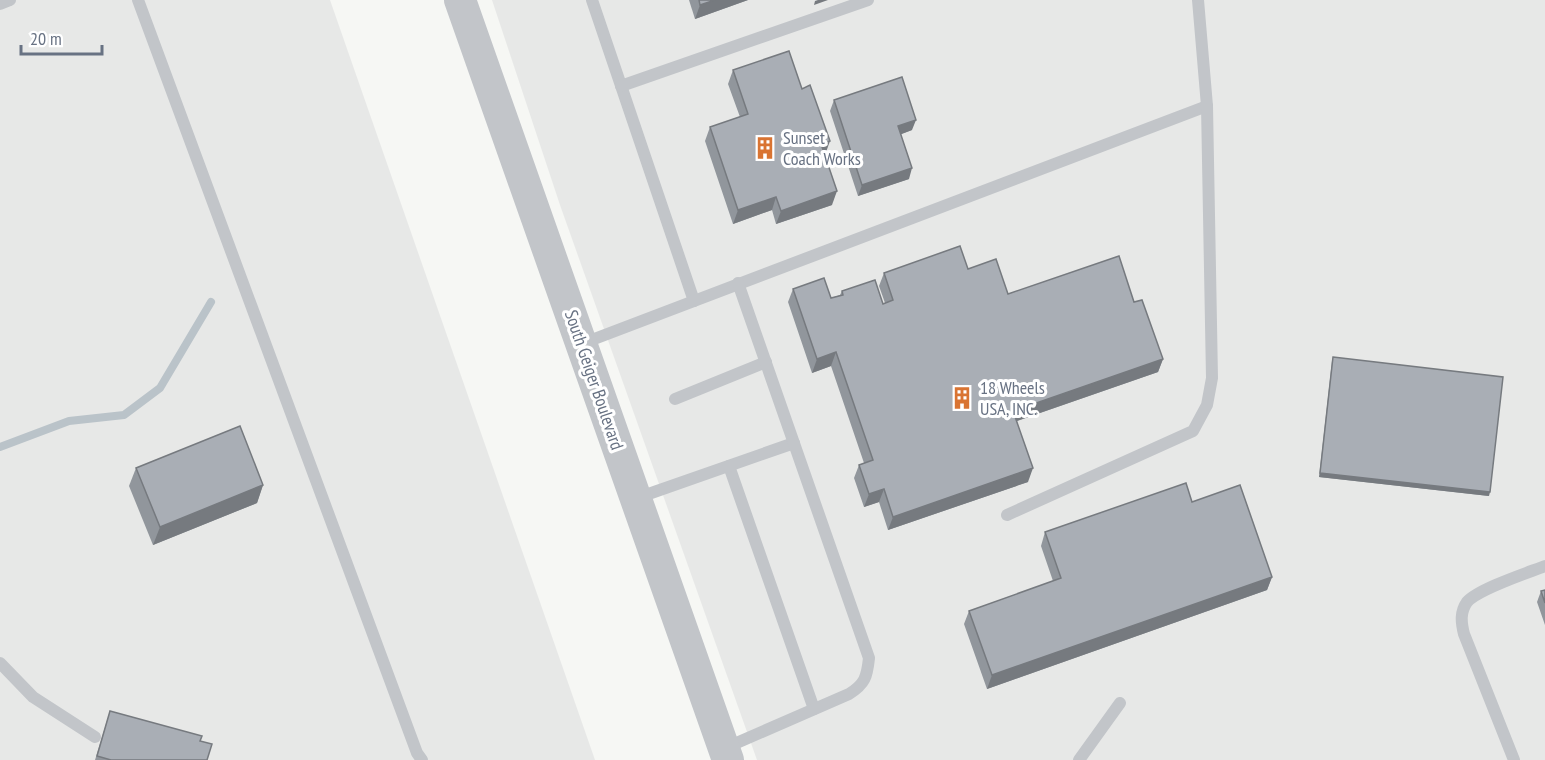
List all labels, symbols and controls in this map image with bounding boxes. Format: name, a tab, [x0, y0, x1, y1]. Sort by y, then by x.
scale bar	[21, 18, 102, 56]
text: 20 m	[30, 27, 62, 50]
place label: Sunset Coach Works	[783, 126, 861, 170]
building icon: Sunset Coach Works	[752, 135, 778, 161]
street label: South Geiger Boulevard	[560, 307, 629, 453]
place label: 18 Wheels USA, INC.	[980, 376, 1045, 420]
building icon: 18 Wheels USA, INC.	[949, 385, 975, 411]

